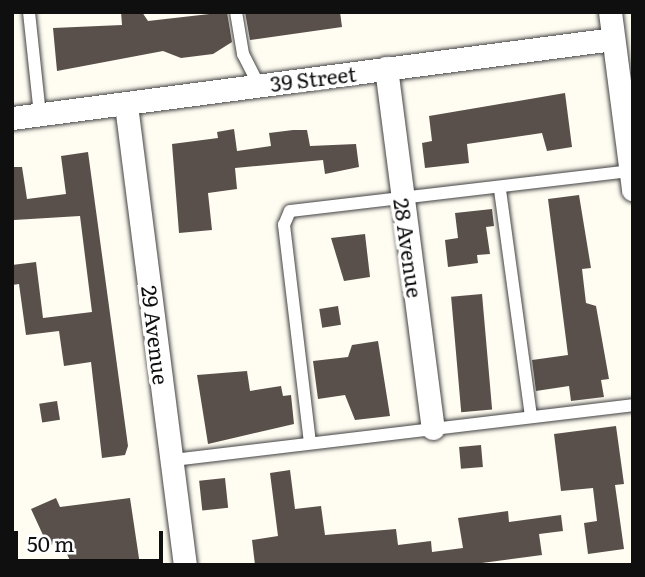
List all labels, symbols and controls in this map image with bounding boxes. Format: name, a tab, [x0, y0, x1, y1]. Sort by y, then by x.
street label: 39 Street	[268, 60, 358, 96]
street label: 28 Avenue	[390, 197, 428, 299]
street label: 29 Avenue	[137, 284, 175, 386]
scale bar	[18, 518, 166, 562]
text: 50 m	[27, 527, 74, 558]

